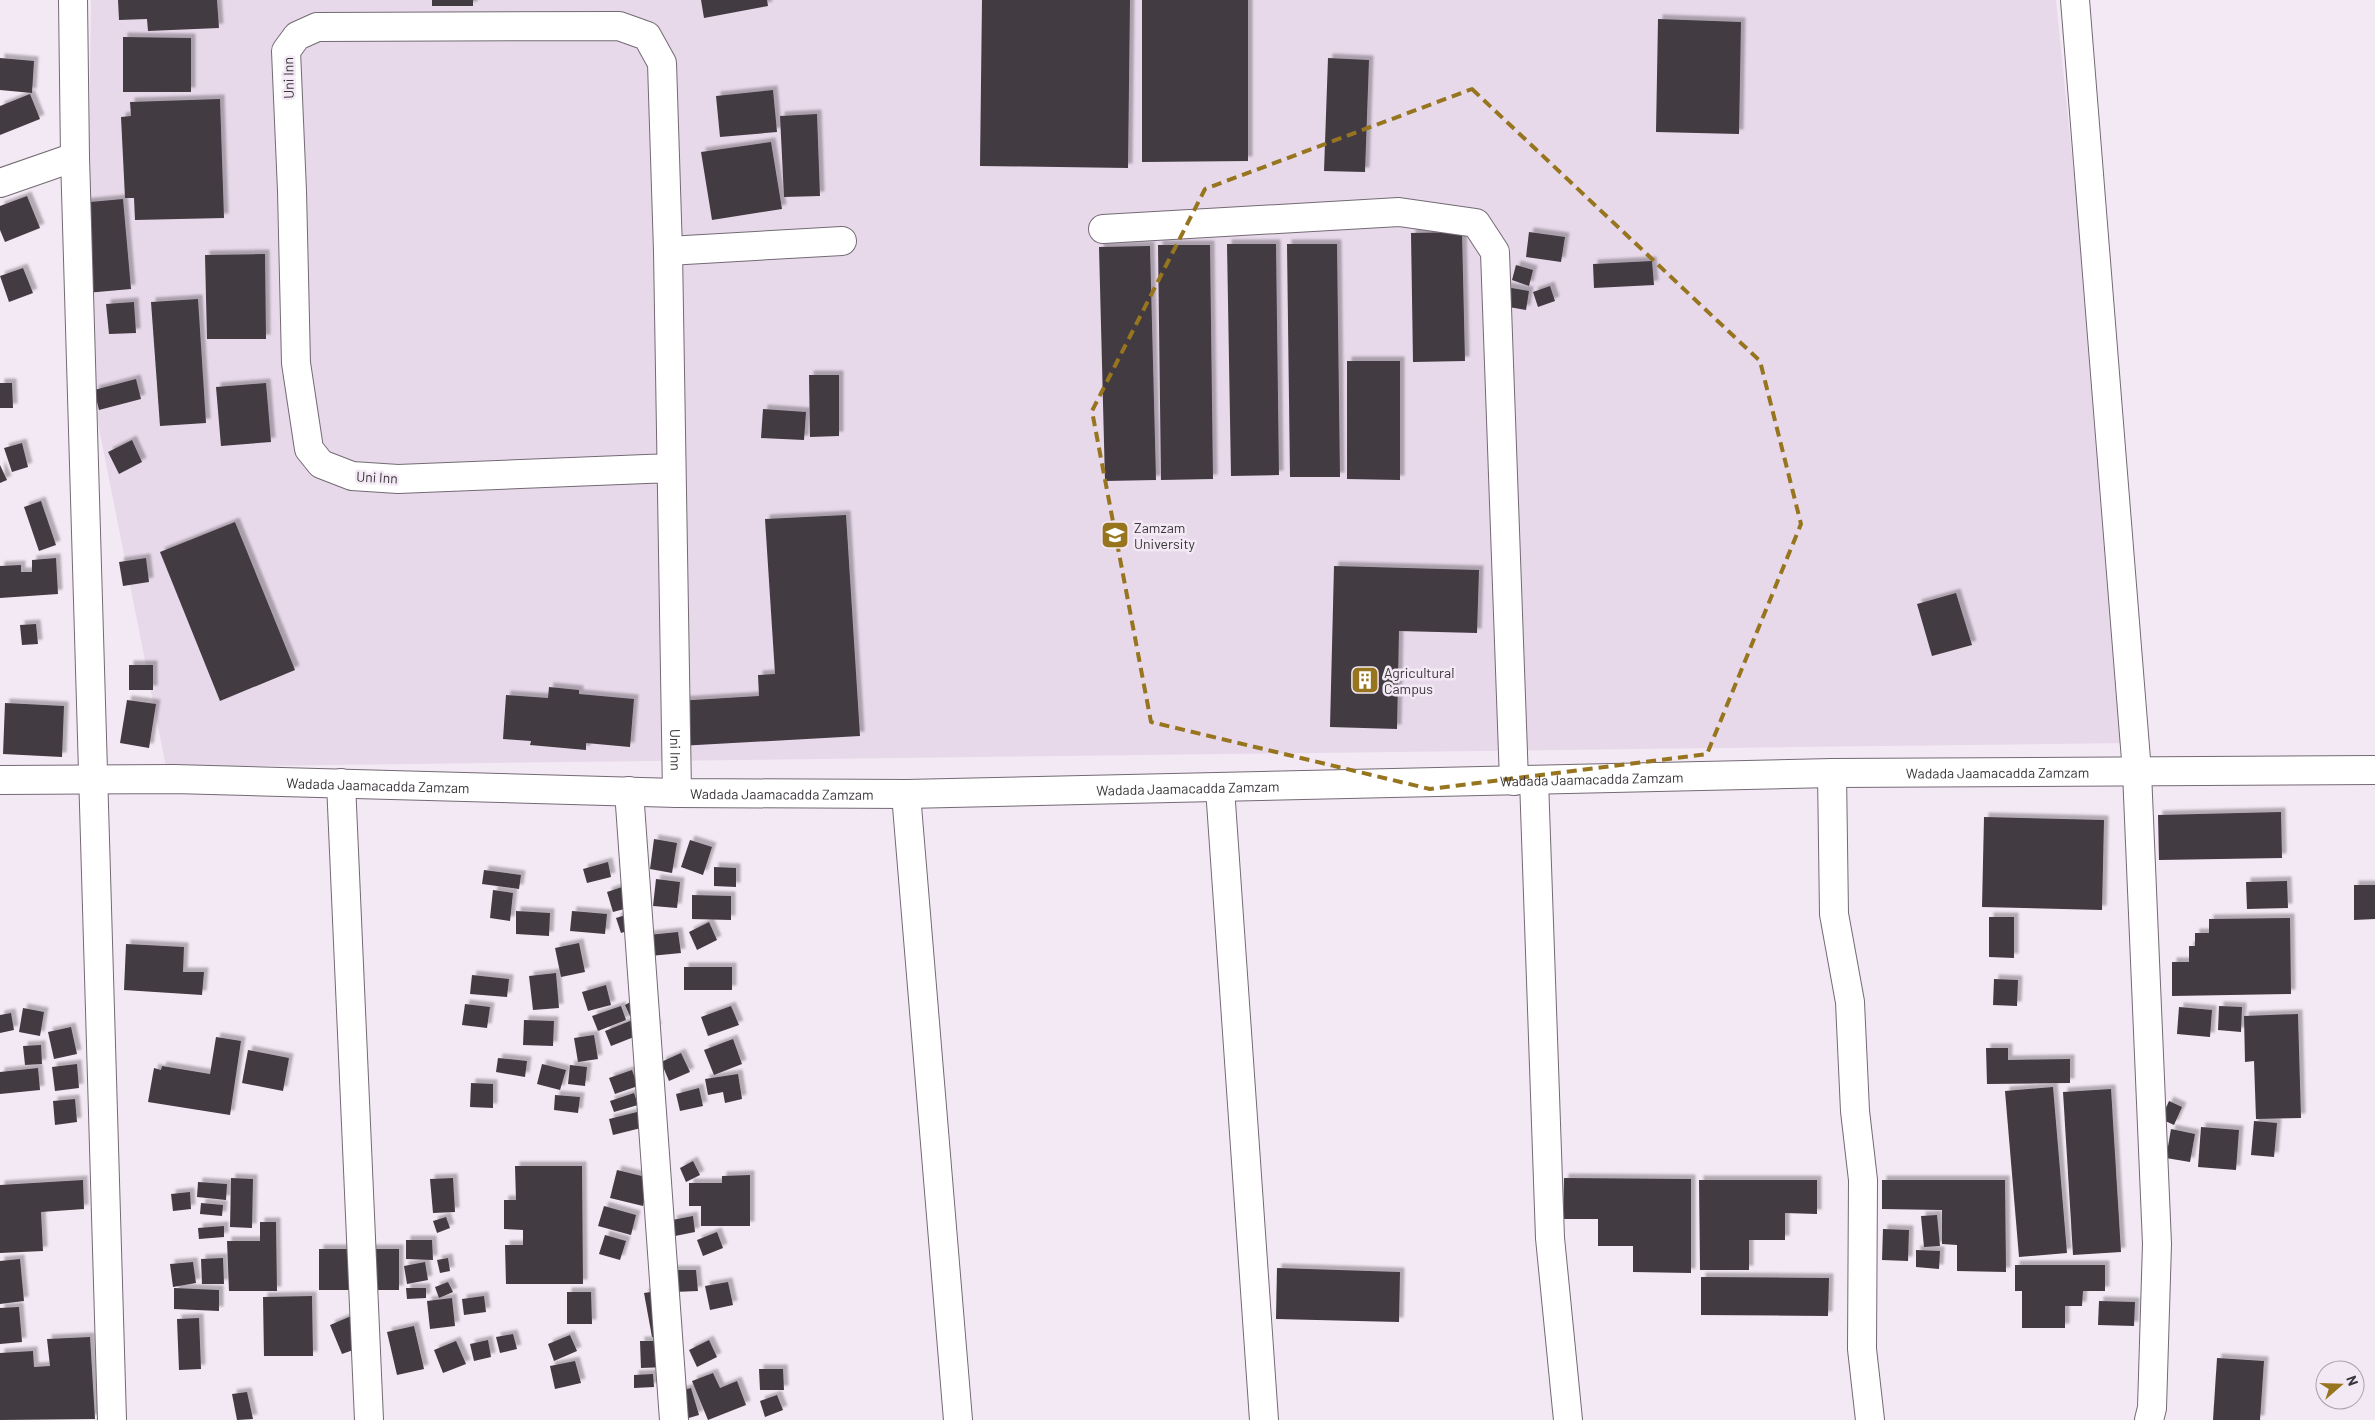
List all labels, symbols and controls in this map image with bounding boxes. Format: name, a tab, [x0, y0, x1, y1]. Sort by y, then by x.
street label: Uni Inn	[279, 57, 297, 99]
street label: Uni Inn	[356, 467, 398, 487]
place label: Zamzam University	[1134, 519, 1196, 552]
school or university icon: Zamzam University	[1100, 520, 1130, 550]
place label: Agricultural Campus	[1384, 664, 1454, 697]
building icon: Agricultural Campus	[1350, 665, 1380, 695]
street label: Uni Inn	[667, 729, 685, 771]
street label: Wadada Jaamacadda Zamzam	[1906, 763, 2089, 781]
street label: Wadada Jaamacadda Zamzam	[1500, 768, 1684, 789]
street label: Wadada Jaamacadda Zamzam	[286, 774, 470, 796]
street label: Wadada Jaamacadda Zamzam	[1096, 777, 1280, 798]
street label: Wadada Jaamacadda Zamzam	[690, 785, 874, 802]
north arrow	[2315, 1360, 2365, 1410]
text: N	[2343, 1373, 2362, 1388]

